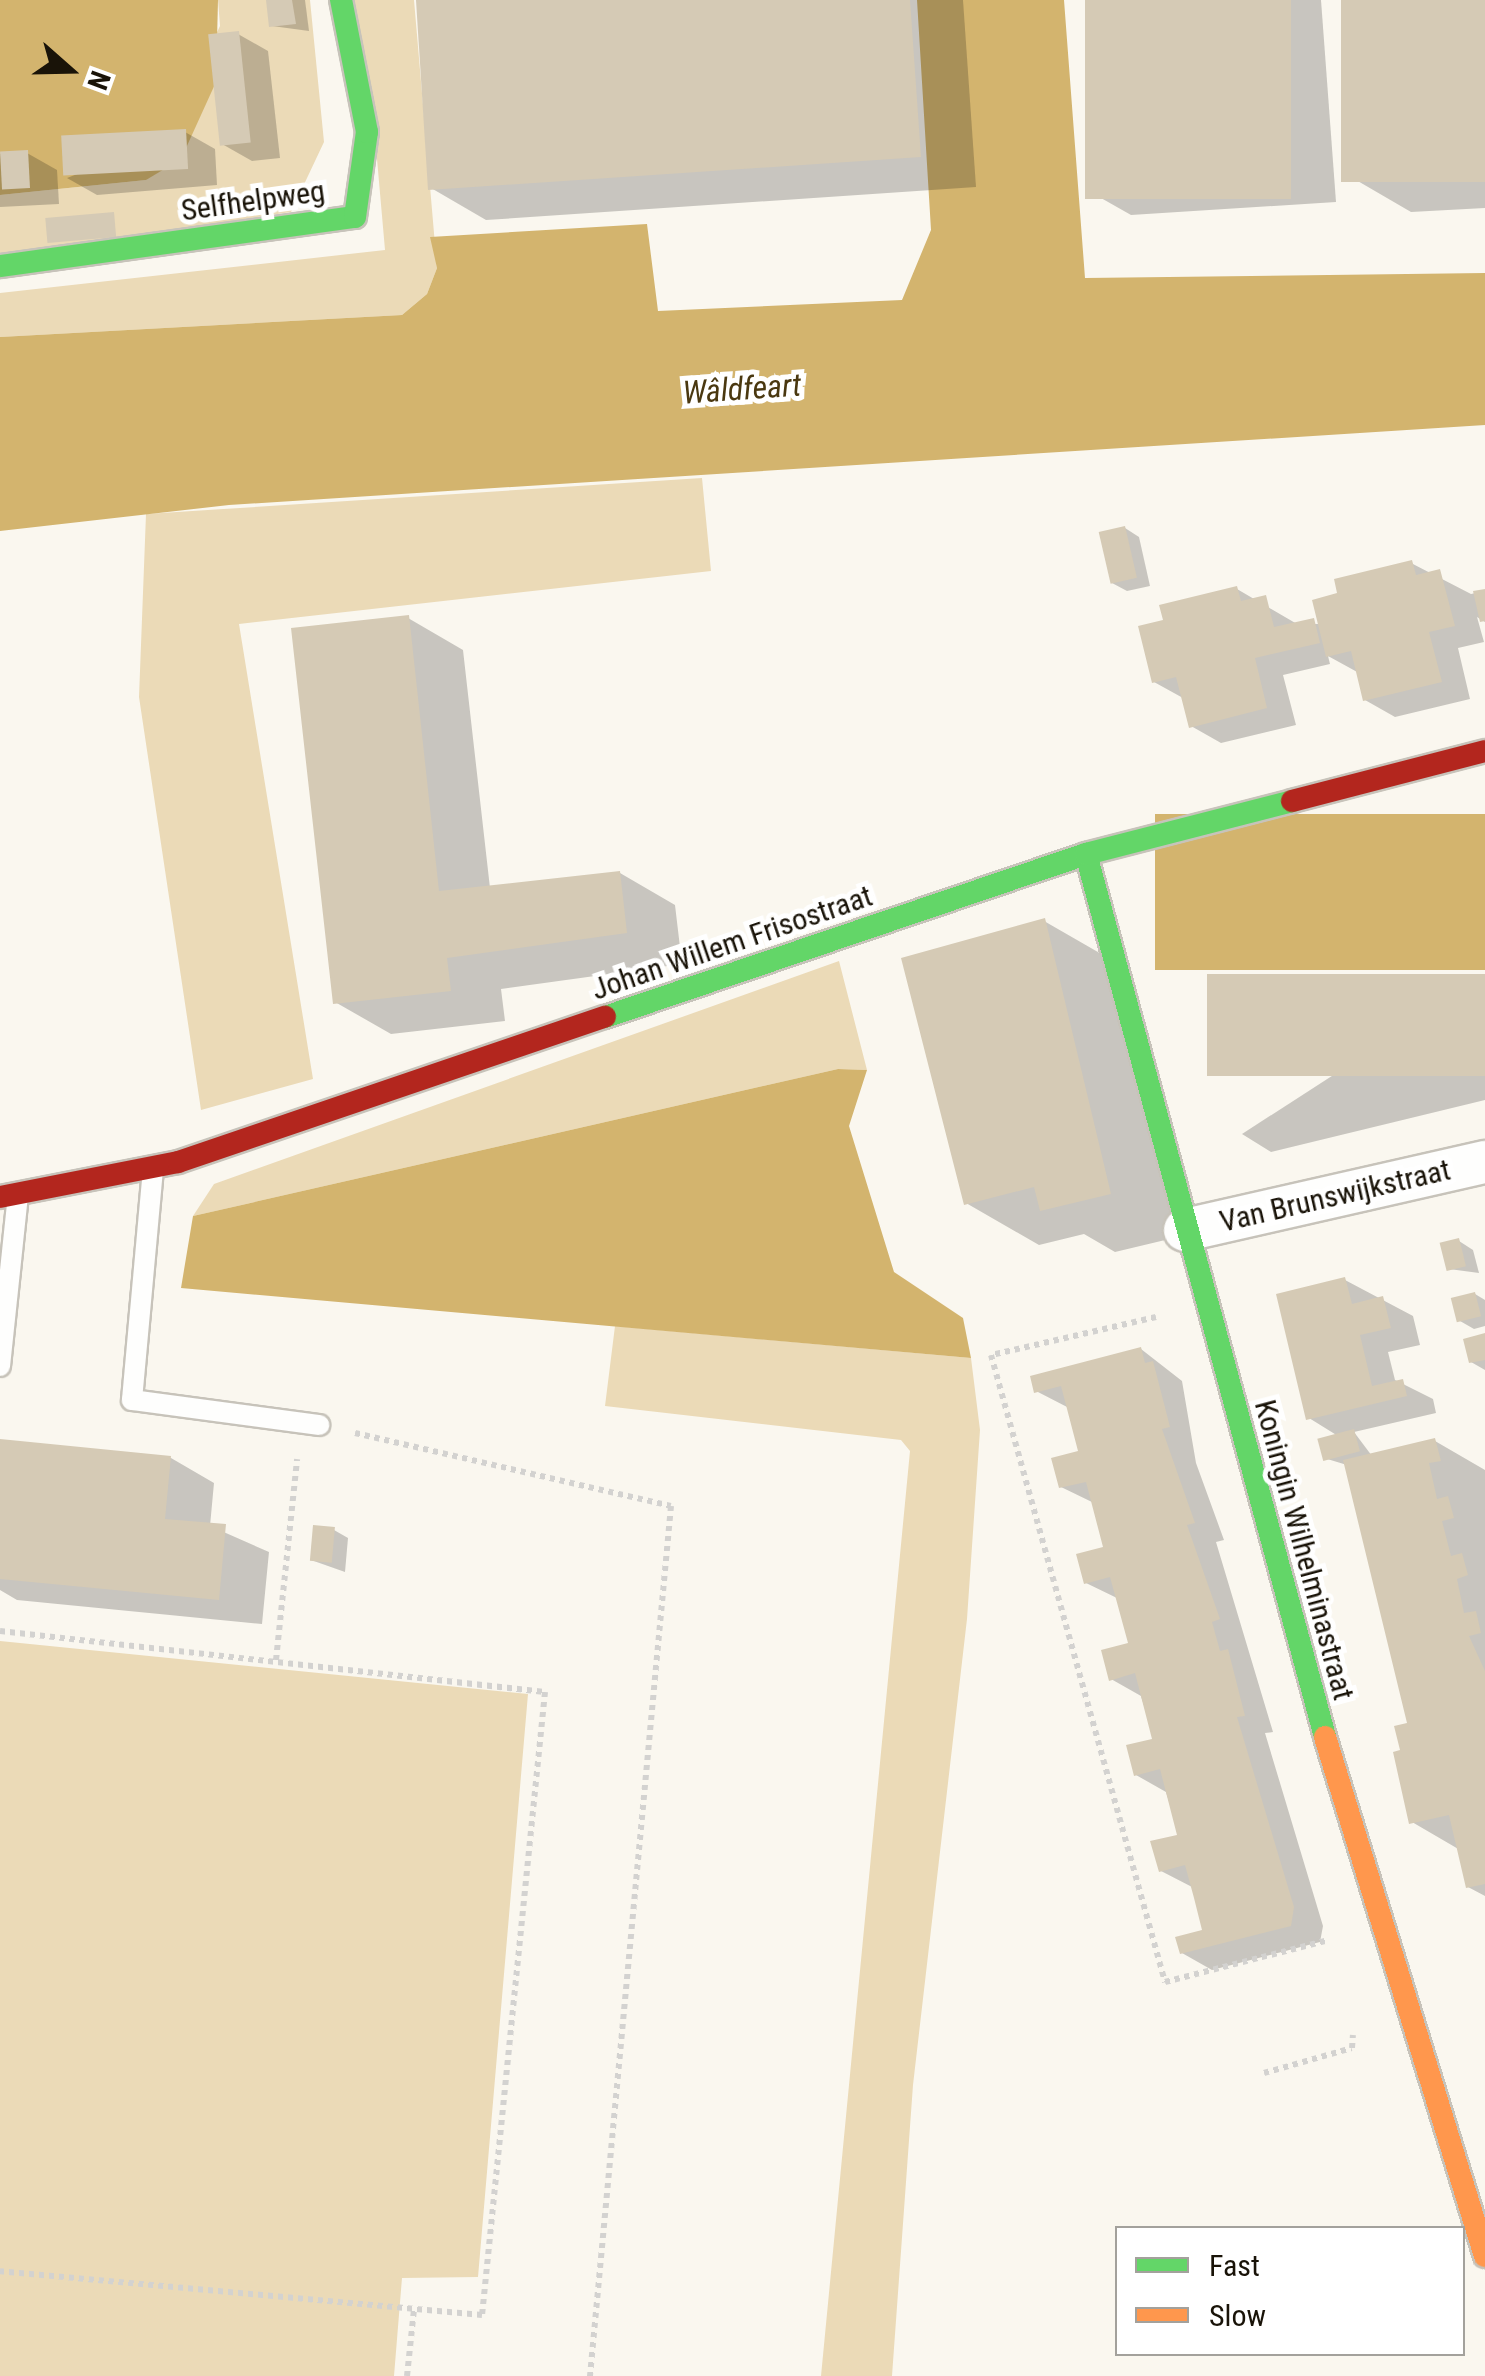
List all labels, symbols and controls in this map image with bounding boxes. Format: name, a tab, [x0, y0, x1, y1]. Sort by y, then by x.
north arrow	[20, 20, 120, 120]
text: N	[80, 67, 117, 94]
street label: Selfhelpweg	[179, 173, 327, 229]
water label: Wâldfeart	[681, 366, 803, 412]
street label: Johan Willem Frisostraat	[587, 878, 877, 1008]
street label: Van Brunswijkstraat	[1216, 1152, 1454, 1240]
street label: Koningin Wilhelminastraat	[1247, 1396, 1361, 1704]
legend	[1115, 2226, 1465, 2356]
text: Fast	[1209, 2248, 1260, 2283]
text: Slow	[1209, 2298, 1266, 2333]

